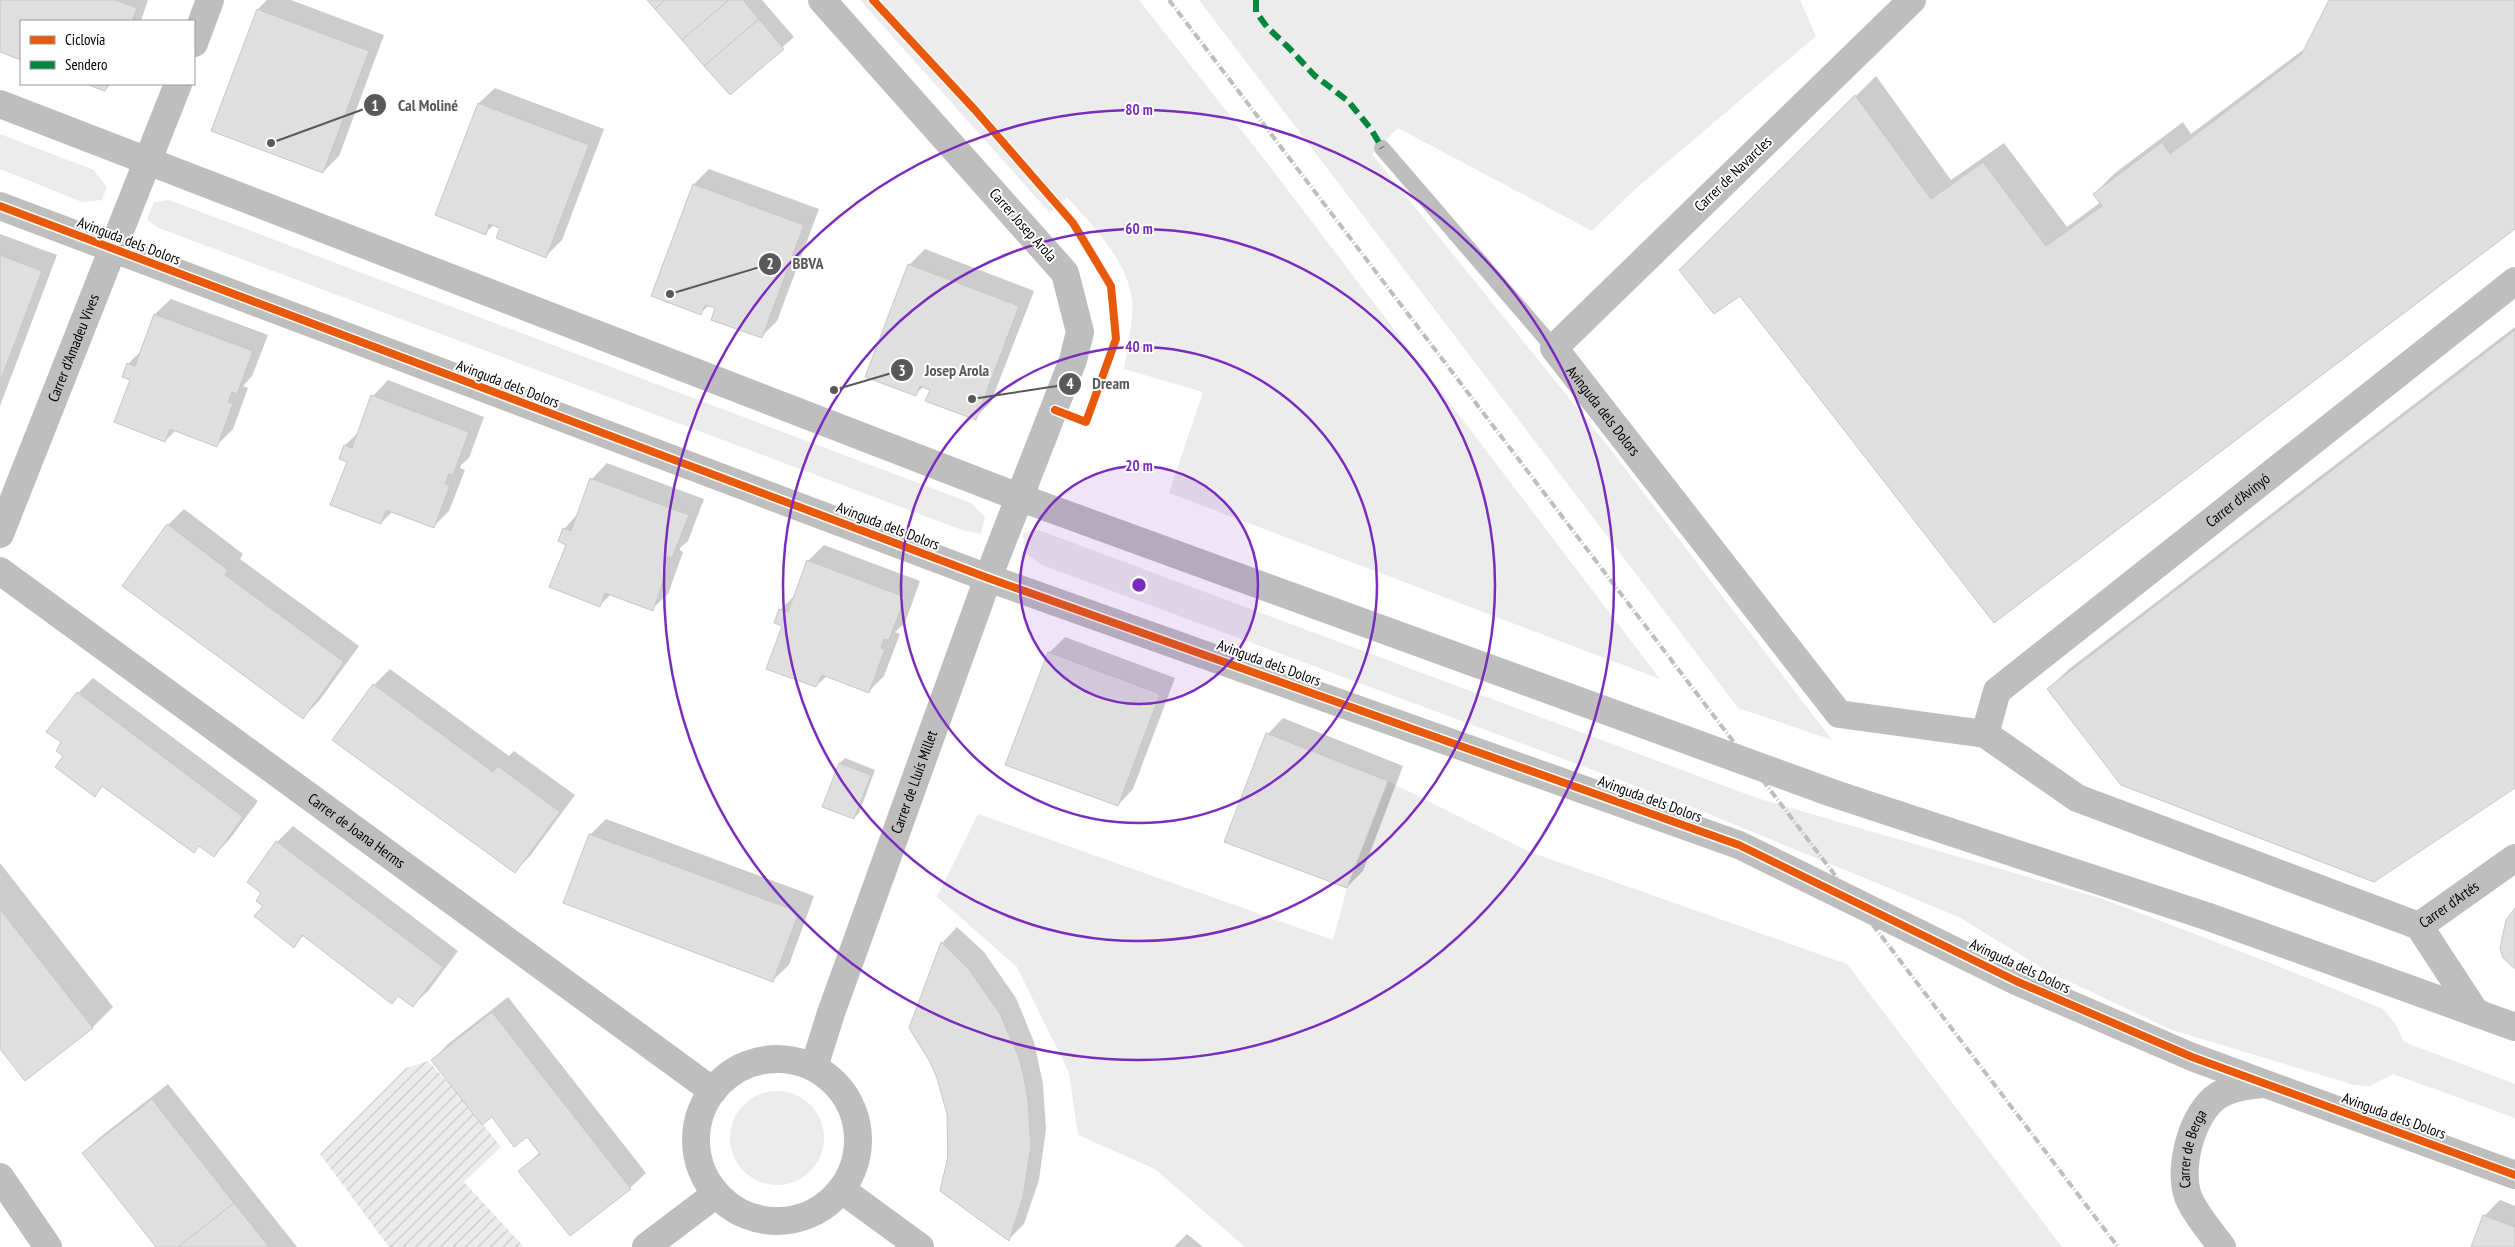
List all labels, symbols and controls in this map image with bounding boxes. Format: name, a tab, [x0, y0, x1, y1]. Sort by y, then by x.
legend	[20, 20, 195, 85]
text: Ciclovía	[65, 30, 105, 49]
text: Sendero	[65, 55, 107, 74]
callout: Cal Moliné	[363, 90, 468, 121]
text: Cal Moliné	[398, 95, 458, 115]
text: 1	[371, 96, 379, 115]
text: 80 m	[1125, 100, 1153, 119]
street label: Carrer de Navarcles	[1690, 132, 1775, 215]
street label: Carrer Josep Arola	[985, 184, 1061, 265]
street label: Avinguda dels Dolors	[75, 212, 183, 269]
text: 60 m	[1125, 219, 1153, 238]
callout: BBVA	[758, 248, 834, 279]
text: BBVA	[793, 253, 824, 273]
text: 2	[766, 254, 774, 273]
street label: Carrer d'Amadeu Vives	[43, 291, 103, 405]
text: 40 m	[1125, 337, 1153, 356]
street label: Avinguda dels Dolors	[454, 355, 562, 412]
callout: Josep Arola	[890, 355, 1000, 386]
text: Josep Arola	[924, 360, 990, 380]
text: 3	[898, 361, 906, 380]
street label: Avinguda dels Dolors	[1562, 362, 1644, 459]
callout: Dream	[1057, 368, 1140, 399]
text: Dream	[1092, 373, 1130, 393]
text: 4	[1066, 374, 1074, 393]
text: 20 m	[1125, 456, 1153, 475]
street label: Carrer d'Avinyó	[2202, 469, 2274, 531]
street label: Avinguda dels Dolors	[834, 497, 942, 554]
centre of rings	[1130, 576, 1148, 594]
street label: Avinguda dels Dolors	[1215, 635, 1324, 690]
street label: Carrer de Lluís Millet	[887, 728, 941, 836]
street label: Avinguda dels Dolors	[1596, 771, 1705, 826]
street label: Carrer de Joana Herms	[304, 789, 409, 872]
street label: Carrer d'Artés	[2415, 876, 2483, 932]
street label: Avinguda dels Dolors	[1967, 934, 2074, 997]
street label: Avinguda dels Dolors	[2340, 1088, 2449, 1143]
street label: Carrer de Berga	[2175, 1106, 2211, 1189]

